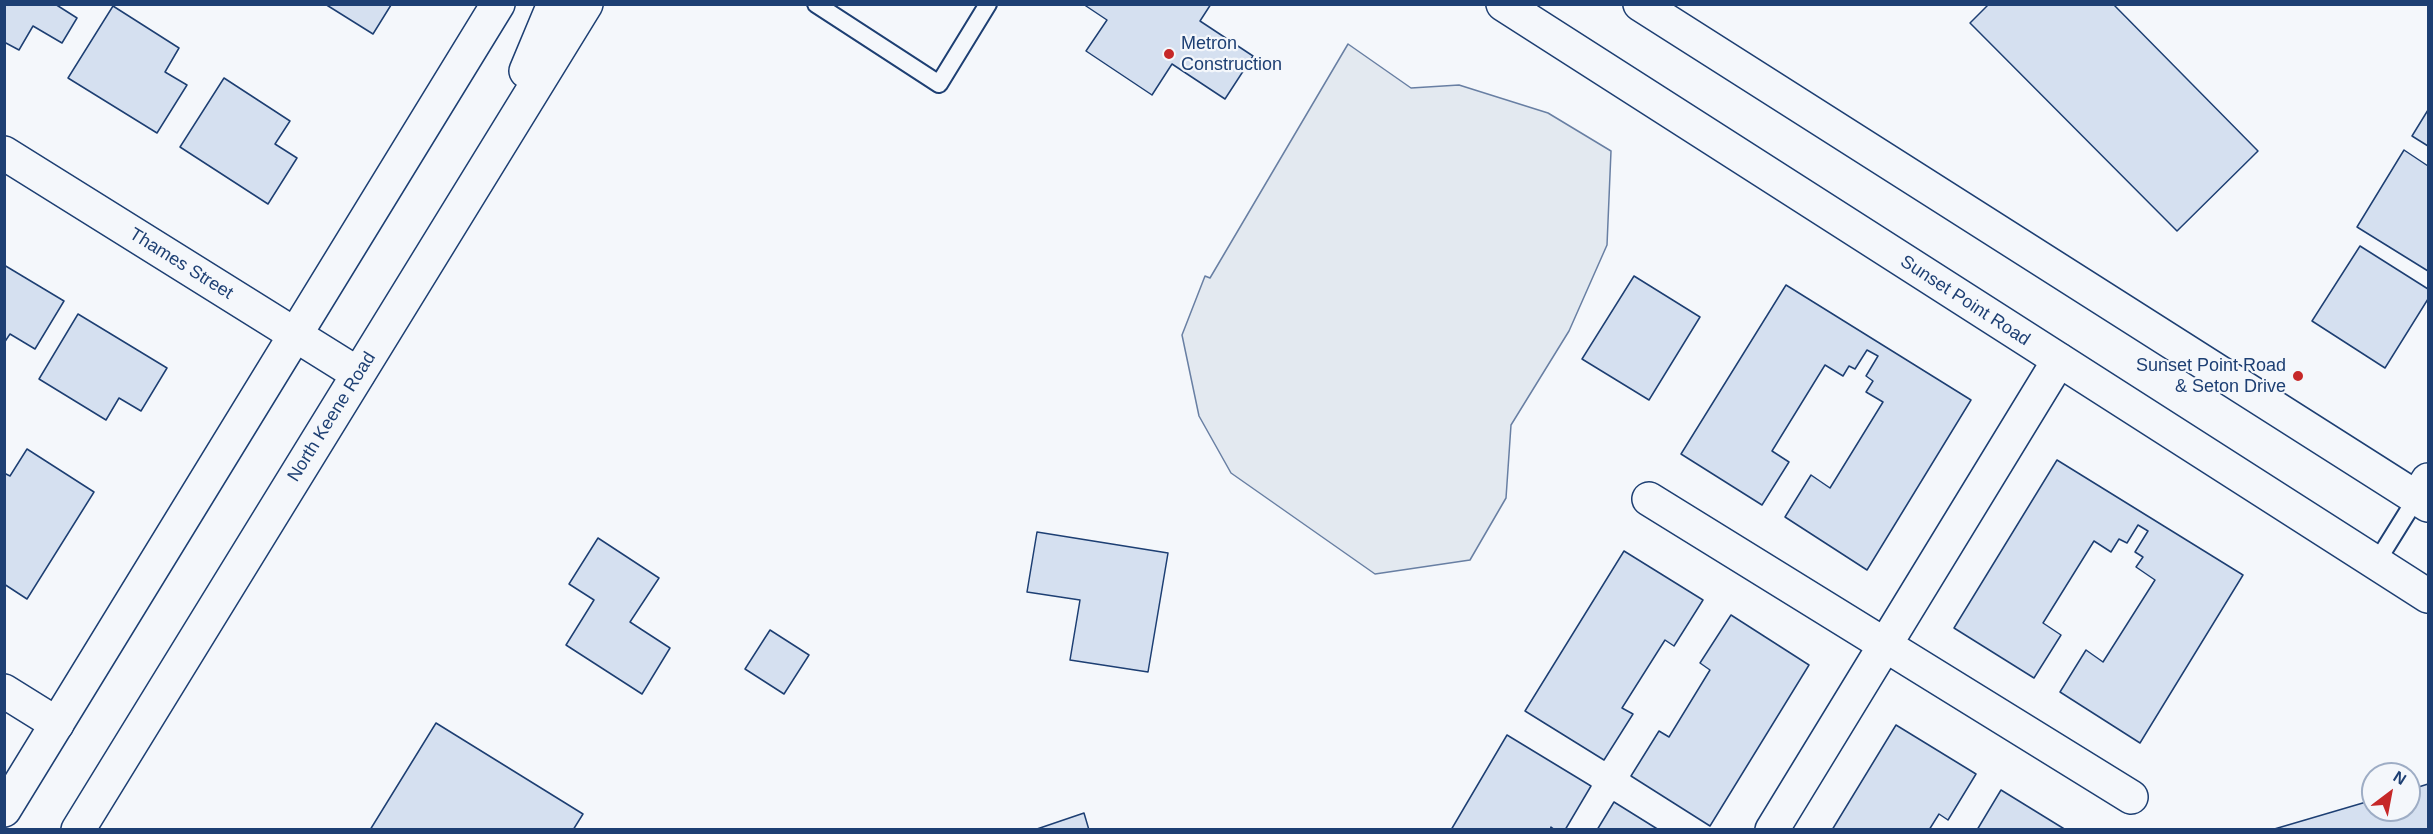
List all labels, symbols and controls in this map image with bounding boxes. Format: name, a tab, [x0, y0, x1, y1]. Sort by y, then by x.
place label: Metron Construction	[1181, 33, 1282, 76]
marker: Metron Construction	[1162, 47, 1176, 61]
street label: Thames Street	[125, 224, 237, 304]
street label: Sunset Point Road	[1896, 251, 2034, 351]
street label: North Keene Road	[283, 348, 381, 486]
place label: Sunset Point Road & Seton Drive	[2136, 355, 2286, 398]
marker: Sunset Point Road & Seton Drive	[2291, 369, 2305, 383]
north arrow	[2361, 762, 2421, 822]
text: N	[2390, 768, 2409, 788]

